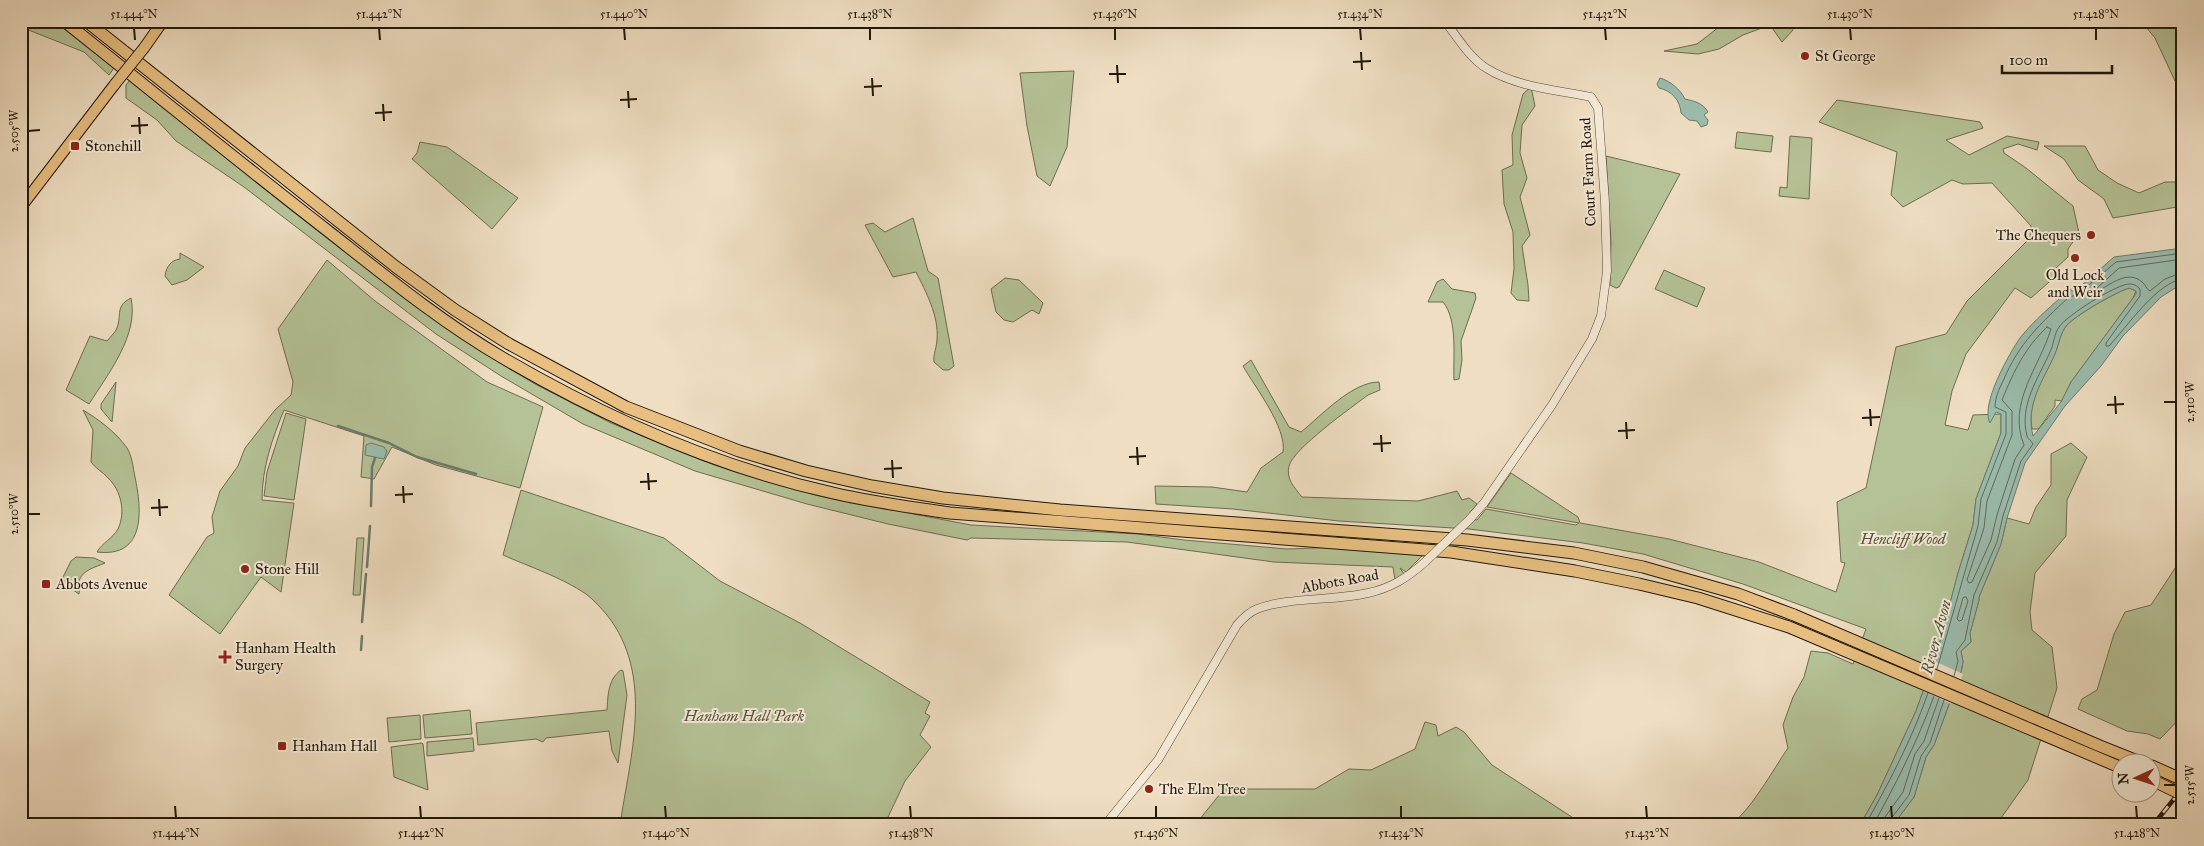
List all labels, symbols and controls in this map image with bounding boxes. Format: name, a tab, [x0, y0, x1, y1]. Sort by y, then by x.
text: 51.444°N	[110, 7, 158, 21]
text: 51.442°N	[356, 7, 402, 21]
text: 51.440°N	[600, 7, 648, 21]
text: 51.438°N	[847, 7, 893, 21]
text: 51.436°N	[1092, 7, 1138, 21]
text: 51.434°N	[1337, 7, 1383, 21]
text: 51.432°N	[1583, 7, 1627, 21]
text: 51.430°N	[1827, 7, 1873, 21]
text: 51.428°N	[2073, 7, 2119, 21]
scale bar	[2002, 42, 2112, 74]
place label: St George	[1815, 47, 1876, 65]
marker: St George	[1799, 50, 1811, 62]
text: 100 m	[2009, 51, 2049, 69]
text: 2.505°W	[7, 109, 21, 152]
street label: Court Farm Road	[1576, 117, 1600, 227]
place label: Stonehill	[85, 137, 142, 155]
marker: Stonehill	[69, 140, 81, 152]
place label: The Chequers	[1996, 226, 2081, 245]
marker: The Chequers	[2085, 229, 2097, 241]
marker: Old Lock and Weir	[2069, 252, 2081, 264]
place label: Old Lock and Weir	[2046, 266, 2104, 301]
text: 2.510°W	[2183, 381, 2197, 423]
text: 2.510°W	[7, 493, 21, 535]
park label: Hencliff Wood	[1859, 530, 1947, 548]
place label: Stone Hill	[255, 560, 320, 578]
marker: Stone Hill	[239, 563, 251, 575]
street label: Abbots Road	[1299, 565, 1381, 597]
place label: Abbots Avenue	[55, 575, 147, 593]
marker: Abbots Avenue	[40, 578, 52, 590]
water label: River Avon	[1917, 597, 1955, 677]
place label: Hanham Health Surgery	[235, 639, 337, 674]
marker: Hanham Health Surgery	[219, 651, 231, 663]
park label: Hanham Hall Park	[683, 707, 805, 725]
place label: Hanham Hall	[292, 737, 378, 755]
marker: Hanham Hall	[276, 740, 288, 752]
north arrow	[2112, 754, 2162, 804]
text: 2.515°W	[2183, 764, 2197, 805]
text: N	[2115, 772, 2132, 785]
place label: The Elm Tree	[1159, 780, 1246, 798]
marker: The Elm Tree	[1143, 783, 1155, 795]
text: 51.444°N	[152, 826, 200, 840]
text: 51.442°N	[398, 826, 444, 840]
text: 51.440°N	[642, 826, 690, 840]
text: 51.438°N	[888, 826, 934, 840]
text: 51.436°N	[1133, 826, 1179, 840]
text: 51.434°N	[1378, 826, 1424, 840]
text: 51.432°N	[1625, 826, 1669, 840]
text: 51.430°N	[1869, 826, 1915, 840]
text: 51.428°N	[2114, 826, 2160, 840]

